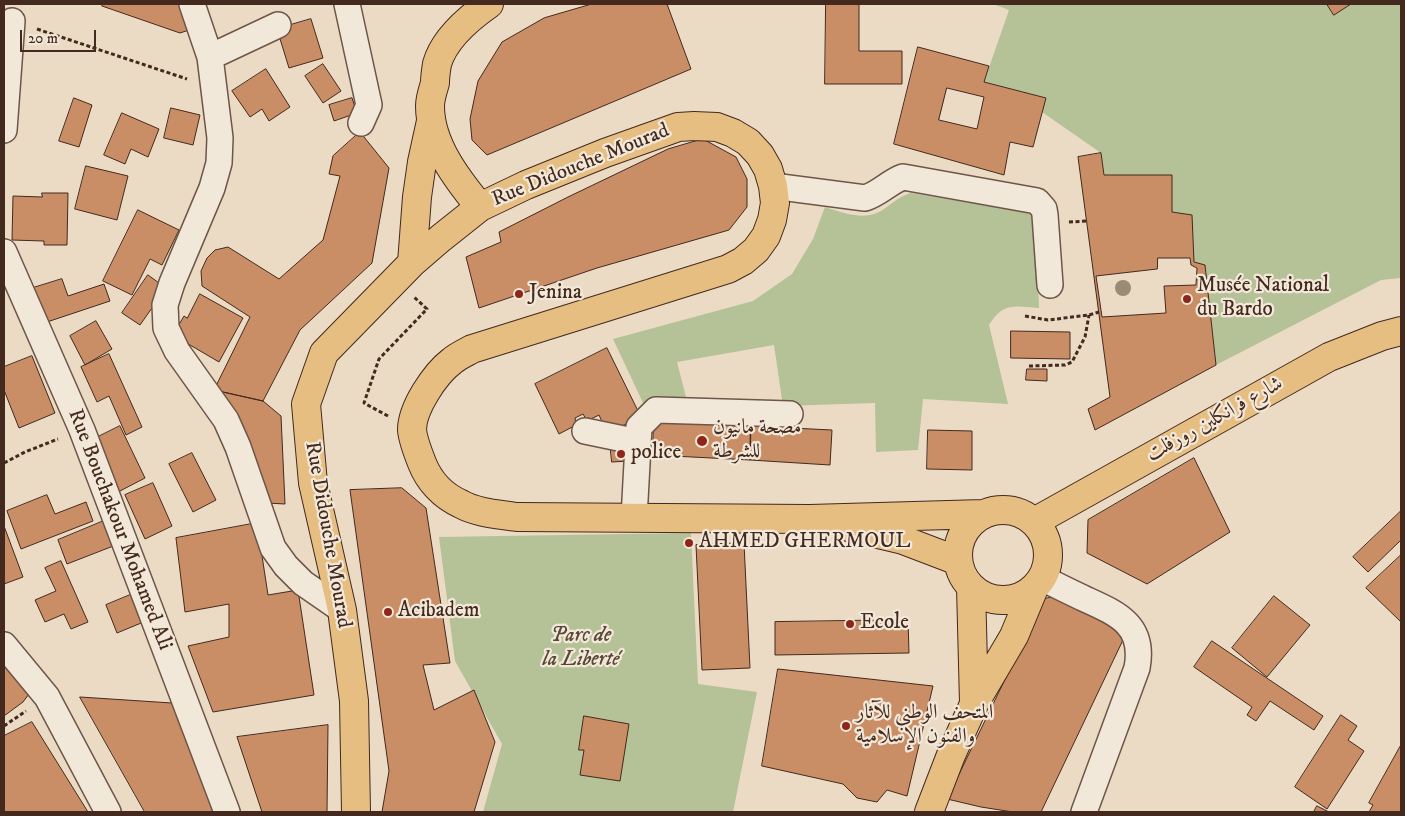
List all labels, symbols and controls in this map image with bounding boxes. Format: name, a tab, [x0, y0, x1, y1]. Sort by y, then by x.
scale bar	[22, 20, 99, 52]
text: 20 m	[28, 29, 58, 48]
street label: Rue Didouche Mourad	[489, 119, 673, 213]
place label: Musée National du Bardo	[1197, 274, 1329, 324]
place label: Jenina	[529, 281, 582, 307]
marker: Jenina	[513, 288, 525, 300]
marker: Musée National du Bardo	[1181, 293, 1193, 305]
street label: شارع فرانكلين روزفلت	[1142, 372, 1288, 468]
street label: Rue Bouchakour Mohamed Ali	[61, 406, 177, 654]
place label: مصحة مانيون للشرطة	[713, 416, 802, 466]
marker: مصحة مانيون للشرطة	[695, 434, 709, 448]
street label: Rue Didouche Mourad	[298, 440, 356, 630]
place label: police	[631, 441, 681, 467]
marker: police	[615, 448, 627, 460]
place label: AHMED GHERMOUL	[699, 530, 911, 556]
marker: AHMED GHERMOUL	[683, 537, 695, 549]
place label: Acibadem	[398, 599, 480, 625]
marker: Acibadem	[382, 606, 394, 618]
place label: Ecole	[860, 611, 909, 637]
marker: Ecole	[844, 618, 856, 630]
park label: Parc de la Liberté	[543, 624, 619, 674]
place label: المتحف الوطني للآثار والفنون الإسلامية	[856, 701, 993, 751]
marker: المتحف الوطني للآثار والفنون الإسلامية	[840, 720, 852, 732]

